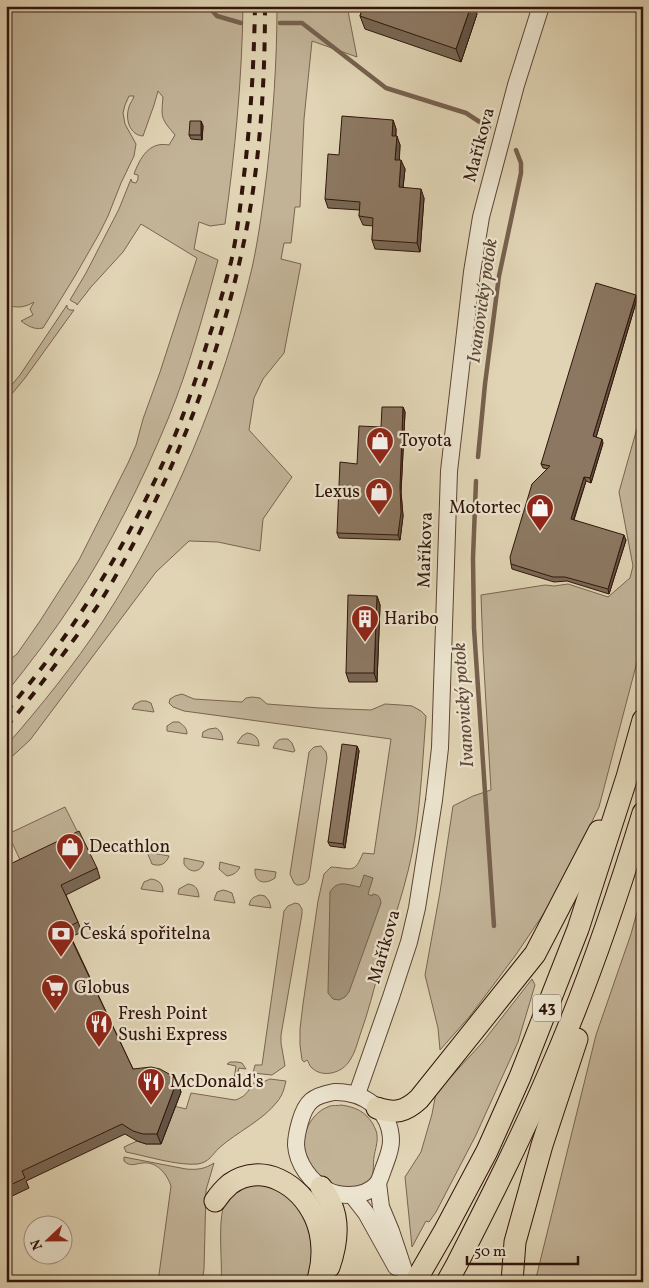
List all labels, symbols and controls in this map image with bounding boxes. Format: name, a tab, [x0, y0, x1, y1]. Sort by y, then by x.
street label: Maříkova	[458, 105, 502, 185]
water label: Ivanovický potok	[461, 237, 505, 365]
shop icon: Toyota	[365, 426, 395, 465]
place label: Toyota	[399, 429, 452, 454]
shop icon: Lexus	[364, 477, 394, 516]
place label: Lexus	[314, 480, 360, 505]
shop icon: Motortec	[525, 493, 555, 532]
place label: Motortec	[449, 496, 521, 521]
street label: Maříkova	[412, 512, 440, 588]
building icon: Haribo	[350, 604, 380, 643]
place label: Haribo	[384, 607, 439, 632]
water label: Ivanovický potok	[447, 641, 481, 768]
shop icon: Decathlon	[55, 832, 85, 871]
place label: Decathlon	[89, 835, 170, 860]
street label: Maříkova	[362, 907, 408, 987]
bank icon: Česká spořitelna	[46, 919, 76, 958]
place label: Česká spořitelna	[80, 922, 211, 947]
supermarket icon: Globus	[40, 973, 70, 1012]
place label: Globus	[74, 976, 130, 1001]
road number: 43	[533, 994, 561, 1021]
place label: Fresh Point Sushi Express	[118, 1002, 228, 1048]
restaurant icon: Fresh Point Sushi Express	[84, 1009, 114, 1048]
restaurant icon: McDonald's	[136, 1067, 166, 1106]
place label: McDonald's	[170, 1070, 264, 1095]
north arrow	[22, 1216, 72, 1266]
scale bar	[467, 1233, 578, 1265]
text: N	[27, 1236, 48, 1253]
text: 50 m	[474, 1242, 506, 1263]

